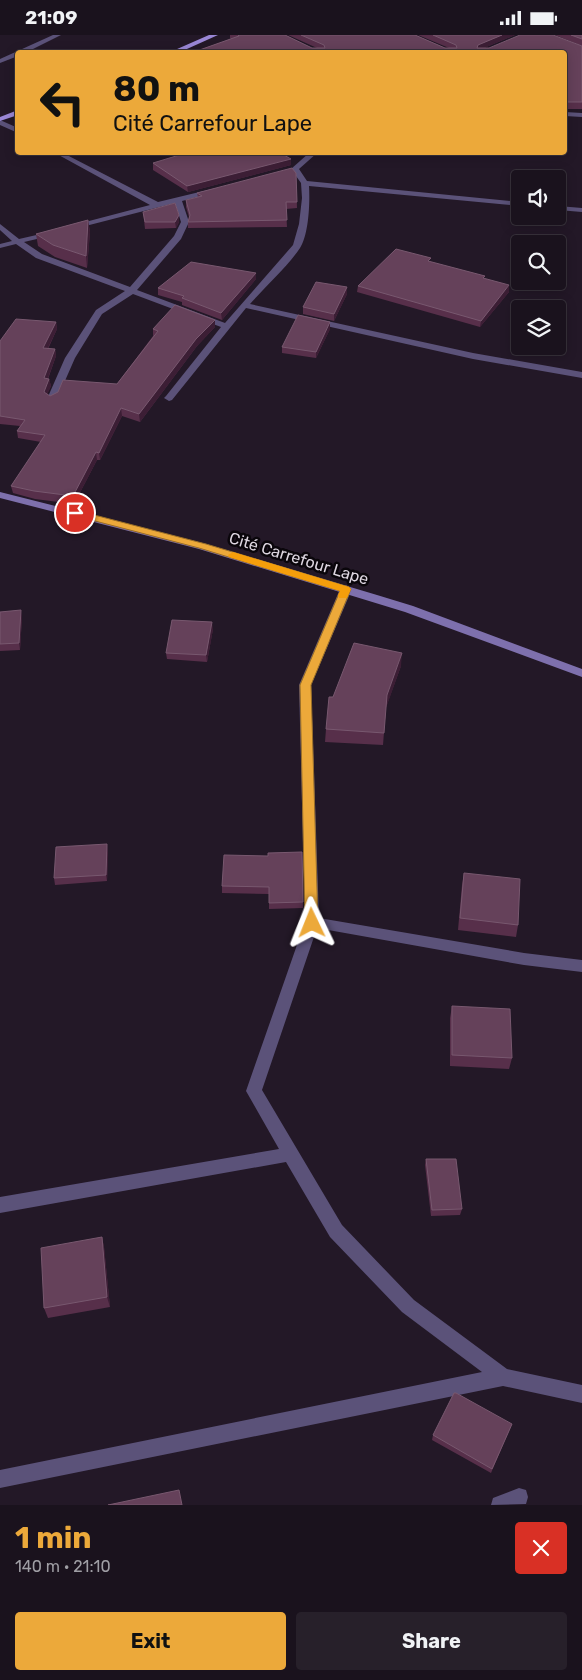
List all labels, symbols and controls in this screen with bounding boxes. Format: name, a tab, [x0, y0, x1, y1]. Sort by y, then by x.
text: 21:09	[25, 6, 77, 29]
text: 80 m	[113, 68, 200, 110]
icon: left	[30, 70, 95, 135]
text: Cité Carrefour Lape	[113, 110, 312, 137]
map controls	[511, 170, 566, 355]
button: sound	[511, 170, 566, 225]
button: search	[511, 235, 566, 290]
button: layers	[511, 300, 566, 355]
pin	[54, 492, 96, 534]
icon: arrive	[61, 499, 89, 527]
street label: Cité Carrefour Lape	[227, 528, 371, 589]
position arrow	[285, 896, 337, 948]
text: 1 min	[15, 1520, 92, 1556]
button: close	[515, 1522, 567, 1574]
text: 140 m · 21:10	[15, 1557, 111, 1576]
button: Exit	[15, 1612, 286, 1670]
button: Share	[296, 1612, 567, 1670]

